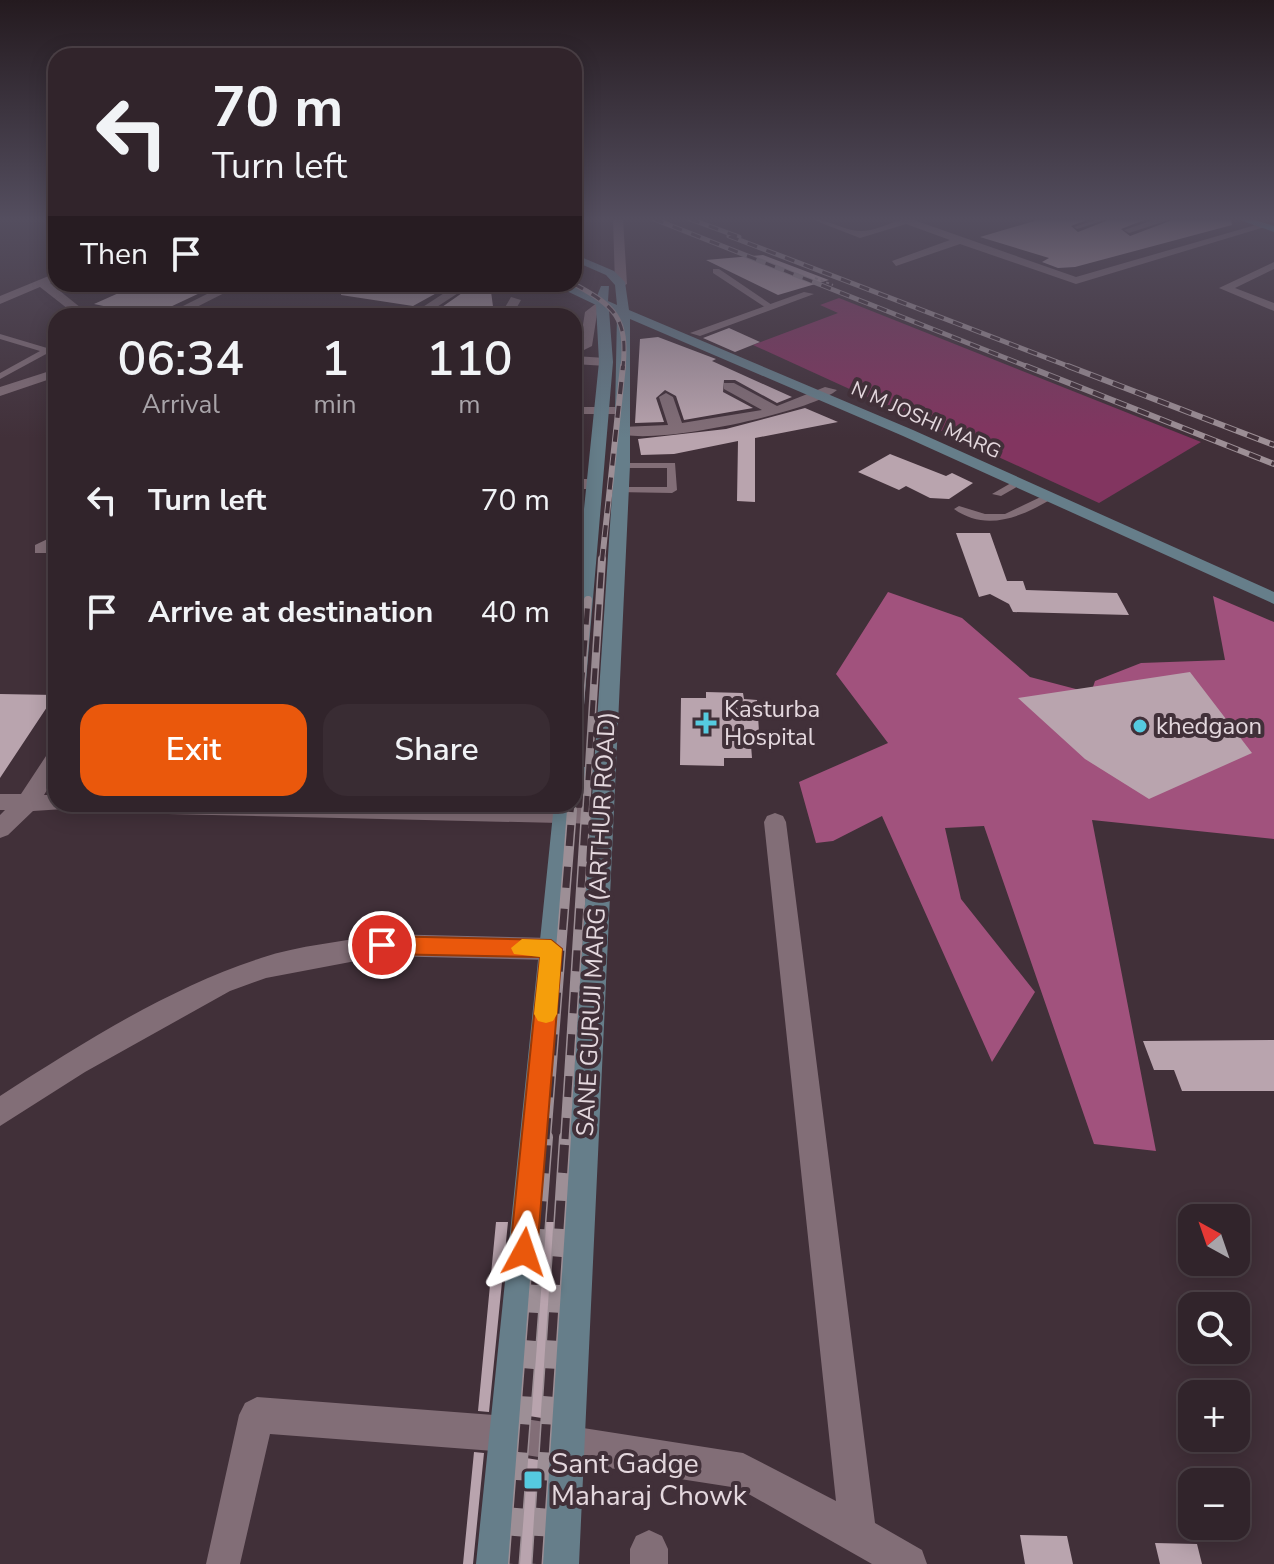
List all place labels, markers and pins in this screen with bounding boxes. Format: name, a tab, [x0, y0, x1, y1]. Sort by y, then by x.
place label: Kasturba Hospital	[724, 693, 820, 753]
place label: khedgaon	[1156, 710, 1262, 742]
marker: Kasturba Hospital	[695, 712, 717, 734]
marker: khedgaon	[1131, 717, 1149, 735]
pin	[348, 911, 416, 979]
place label: Sant Gadge Maharaj Chowk	[551, 1445, 748, 1515]
marker: Sant Gadge Maharaj Chowk	[522, 1469, 544, 1491]

